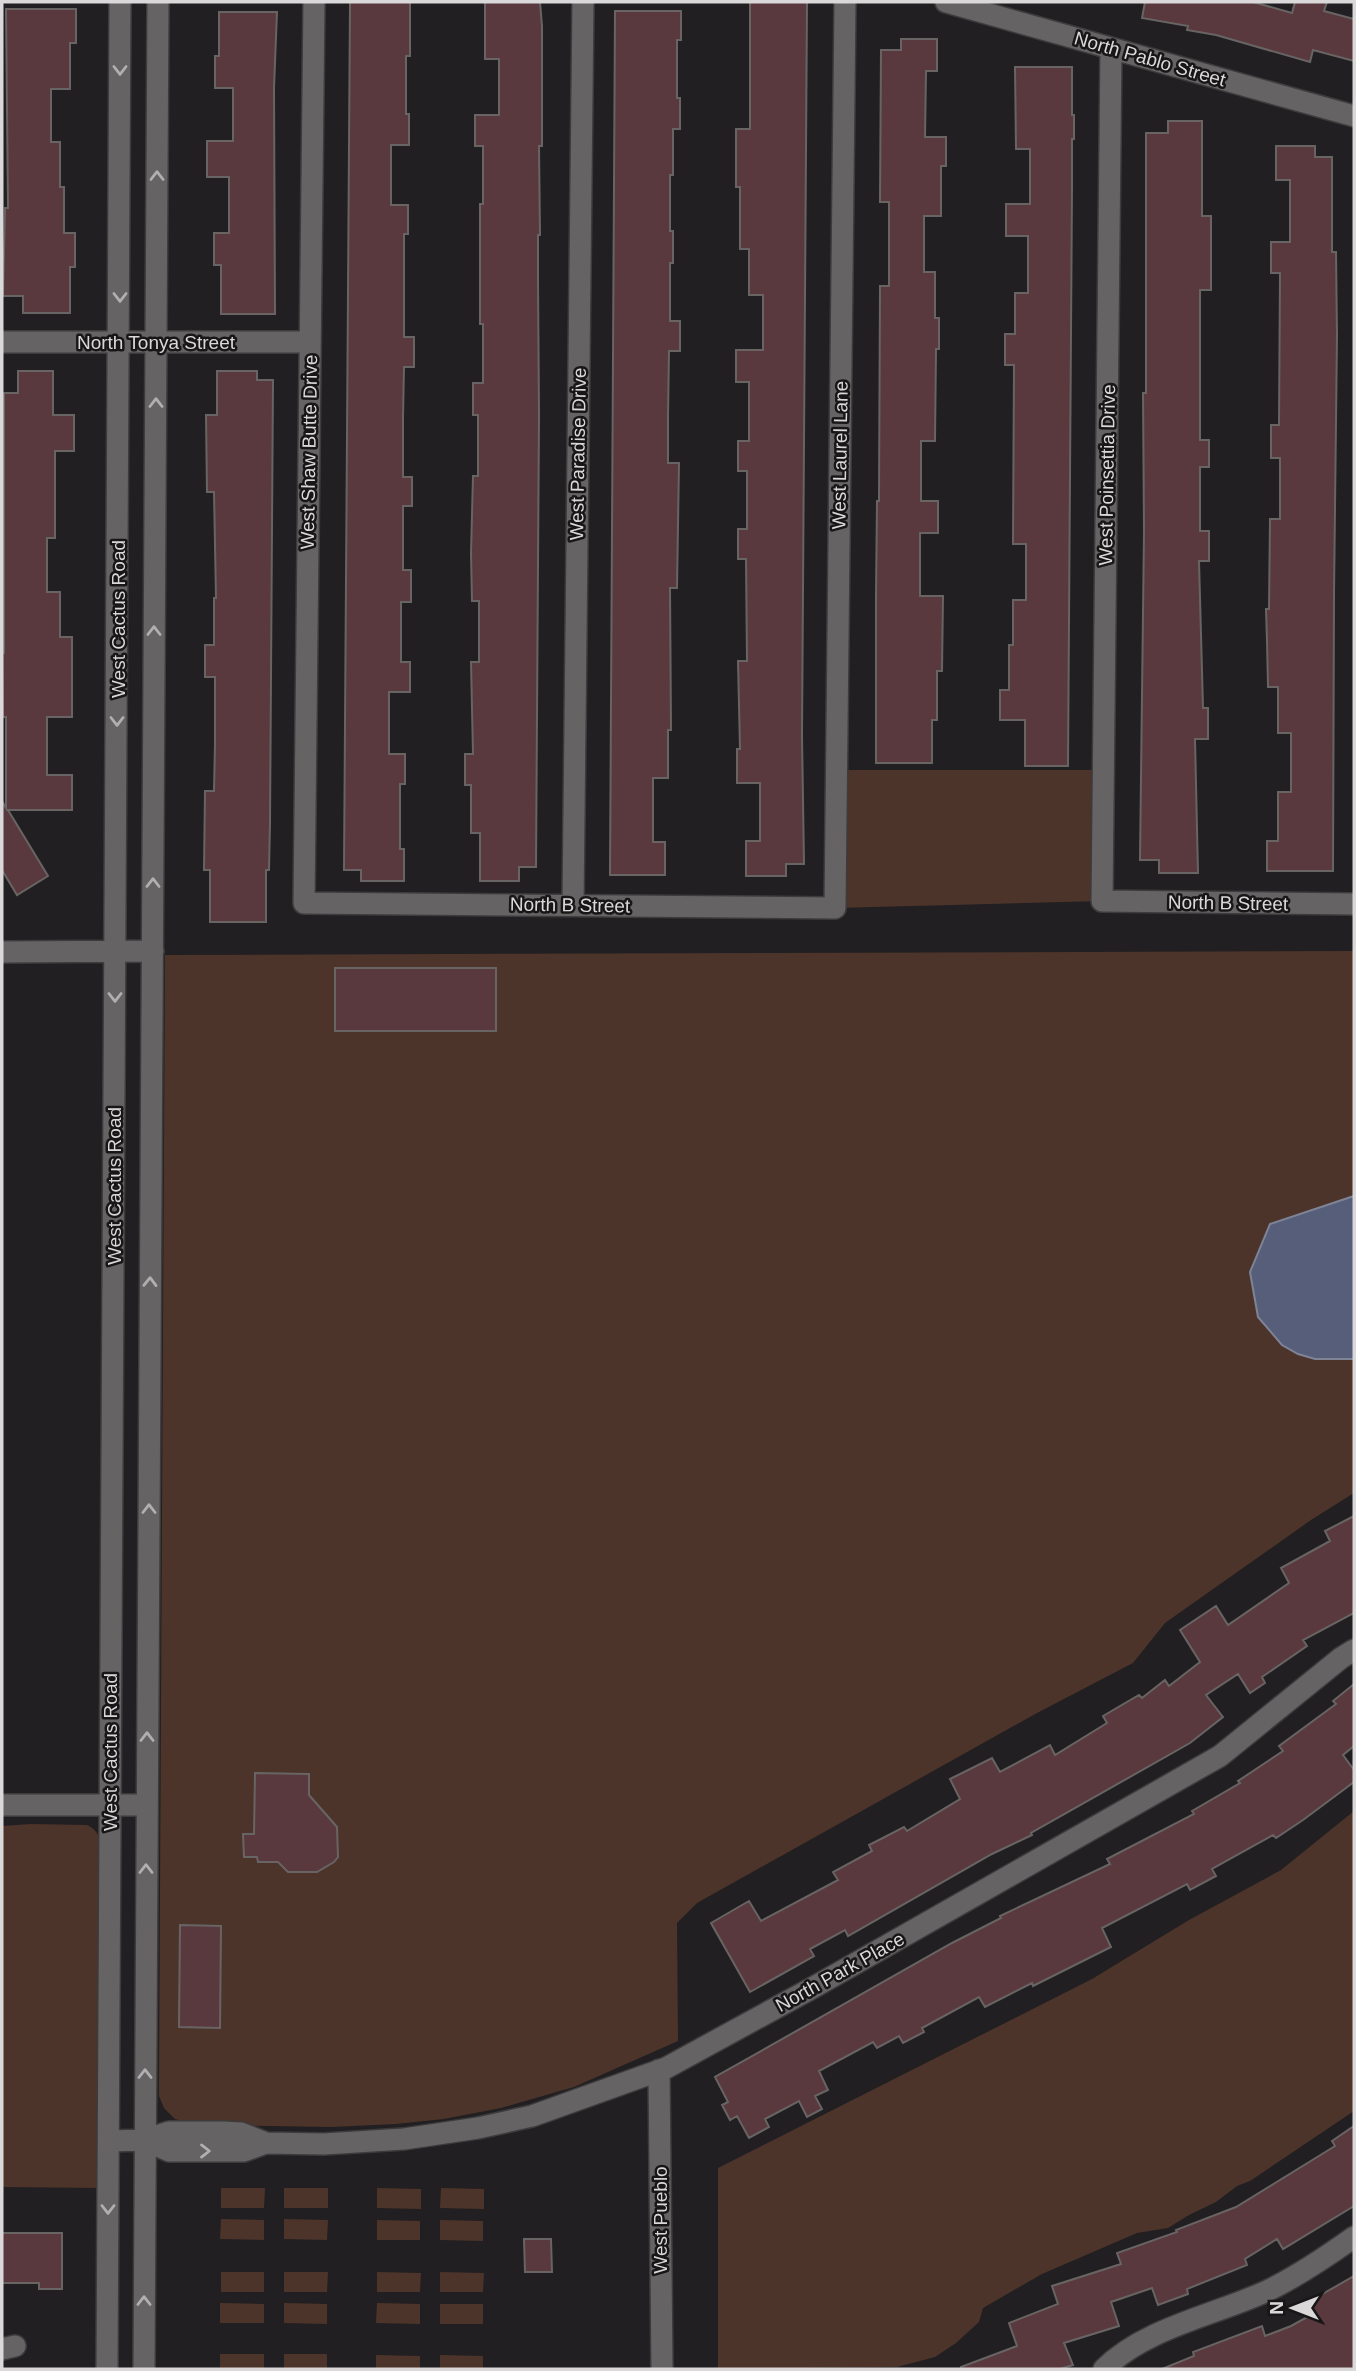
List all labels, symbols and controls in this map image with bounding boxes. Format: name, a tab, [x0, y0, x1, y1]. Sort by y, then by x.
street label: North Pablo Street	[1072, 27, 1229, 91]
one-way arrow	[112, 65, 128, 76]
one-way arrow	[149, 170, 165, 180]
one-way arrow	[112, 293, 128, 303]
street label: North Tonya Street	[77, 332, 236, 353]
street label: West Shaw Butte Drive	[297, 354, 321, 550]
street label: West Paradise Drive	[566, 367, 590, 541]
street label: West Laurel Lane	[828, 381, 852, 529]
street label: West Poinsettia Drive	[1095, 384, 1119, 566]
one-way arrow	[148, 397, 164, 408]
street label: West Cactus Road	[108, 540, 129, 698]
one-way arrow	[147, 625, 162, 636]
one-way arrow	[109, 716, 125, 727]
one-way arrow	[145, 877, 161, 887]
street label: North B Street	[1168, 891, 1289, 915]
street label: North B Street	[510, 893, 631, 917]
one-way arrow	[107, 993, 123, 1003]
street label: West Cactus Road	[104, 1107, 125, 1265]
one-way arrow	[143, 1276, 158, 1287]
one-way arrow	[141, 1503, 156, 1514]
street label: West Cactus Road	[100, 1673, 121, 1831]
one-way arrow	[139, 1731, 155, 1741]
one-way arrow	[138, 1863, 154, 1874]
street label: North Park Place	[772, 1928, 908, 2016]
one-way arrow	[137, 2068, 153, 2078]
one-way arrow	[200, 2143, 211, 2159]
street label: West Pueblo	[650, 2166, 671, 2274]
one-way arrow	[100, 2204, 116, 2215]
north arrow	[1258, 2273, 1328, 2343]
one-way arrow	[136, 2295, 152, 2306]
text: N	[1266, 2301, 1287, 2315]

